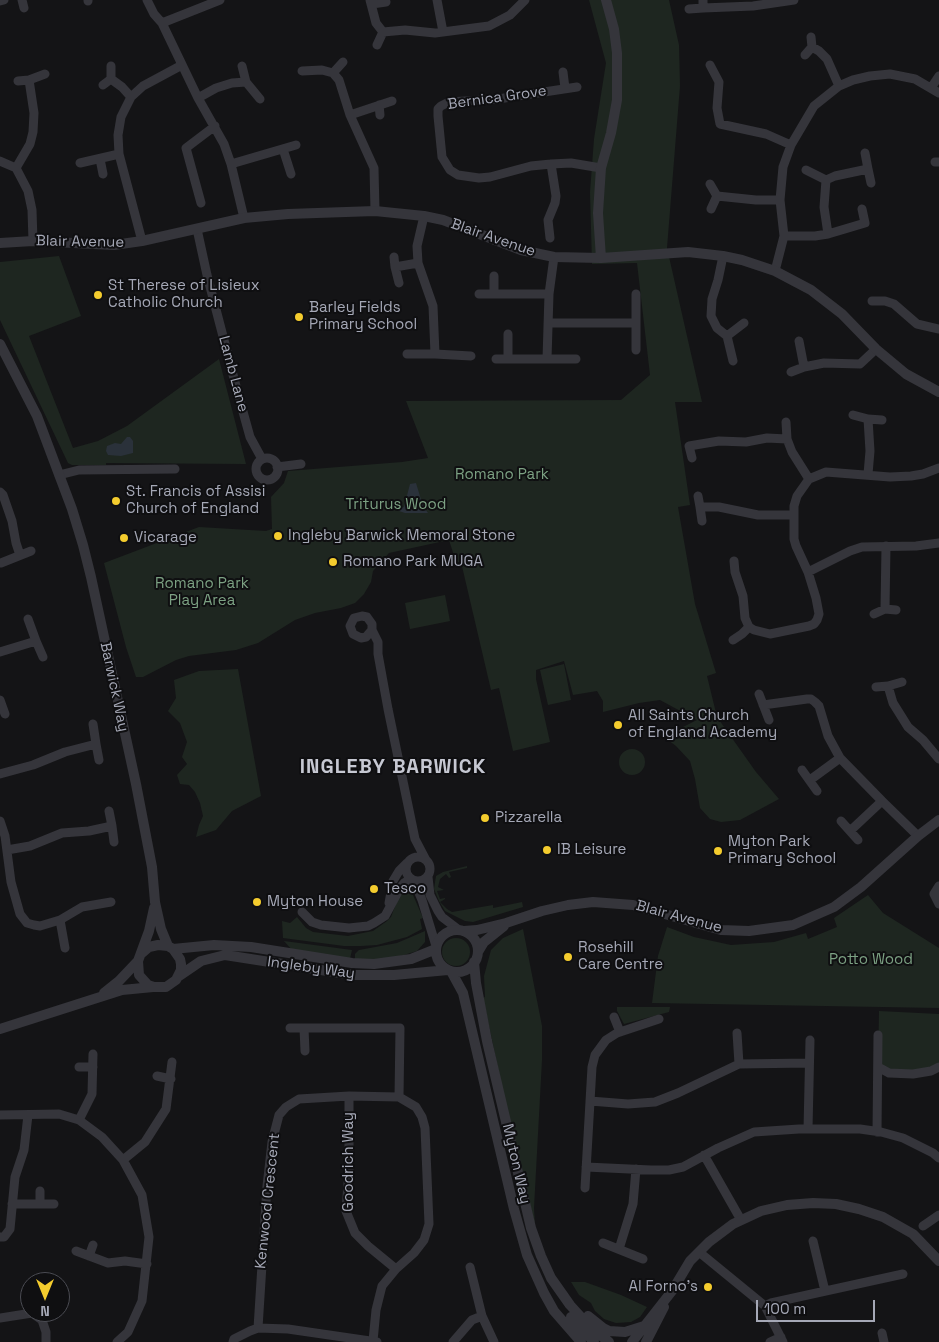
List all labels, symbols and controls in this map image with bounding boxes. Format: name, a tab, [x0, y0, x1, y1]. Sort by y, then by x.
street label: Bernica Grove	[446, 82, 548, 114]
street label: Blair Avenue	[448, 215, 538, 261]
street label: Blair Avenue	[36, 232, 124, 252]
place label: St Therese of Lisieux Catholic Church	[108, 277, 260, 312]
marker: St Therese of Lisieux Catholic Church	[92, 289, 104, 301]
place label: Barley Fields Primary School	[309, 299, 417, 334]
marker: Barley Fields Primary School	[293, 311, 305, 323]
street label: Lamb Lane	[214, 334, 252, 414]
park label: Romano Park	[455, 466, 549, 484]
place label: St. Francis of Assisi Church of England	[126, 483, 265, 518]
marker: St. Francis of Assisi Church of England	[110, 495, 122, 507]
park label: Triturus Wood	[346, 496, 446, 514]
place label: Ingleby Barwick Memoral Stone	[288, 527, 515, 545]
place label: Vicarage	[134, 529, 197, 547]
marker: Ingleby Barwick Memoral Stone	[272, 530, 284, 542]
marker: Vicarage	[118, 532, 130, 544]
place label: Romano Park MUGA	[343, 553, 483, 571]
marker: Romano Park MUGA	[327, 556, 339, 568]
park label: Romano Park Play Area	[155, 575, 249, 610]
street label: Barwick Way	[96, 640, 132, 734]
place label: All Saints Church of England Academy	[628, 707, 777, 742]
marker: All Saints Church of England Academy	[612, 719, 624, 731]
district label: INGLEBY BARWICK	[298, 756, 488, 780]
place label: Pizzarella	[495, 809, 562, 827]
marker: Pizzarella	[479, 812, 491, 824]
place label: Myton Park Primary School	[728, 833, 836, 868]
place label: IB Leisure	[557, 841, 626, 859]
marker: IB Leisure	[541, 844, 553, 856]
marker: Myton Park Primary School	[712, 845, 724, 857]
place label: Tesco	[384, 880, 426, 898]
marker: Tesco	[368, 883, 380, 895]
place label: Myton House	[267, 893, 363, 911]
marker: Myton House	[251, 896, 263, 908]
street label: Blair Avenue	[634, 897, 724, 937]
place label: Rosehill Care Centre	[578, 939, 663, 974]
marker: Rosehill Care Centre	[562, 951, 574, 963]
park label: Potto Wood	[829, 951, 913, 969]
street label: Ingleby Way	[266, 953, 356, 983]
street label: Goodrich Way	[340, 1112, 358, 1212]
street label: Myton Way	[498, 1122, 534, 1206]
street label: Kenwood Crescent	[252, 1132, 284, 1270]
north arrow	[20, 1272, 70, 1322]
place label: Al Forno's	[628, 1278, 698, 1296]
marker: Al Forno's	[702, 1281, 714, 1293]
scale bar	[759, 1290, 878, 1322]
text: 100 m	[764, 1299, 806, 1318]
text: N	[40, 1302, 50, 1320]

